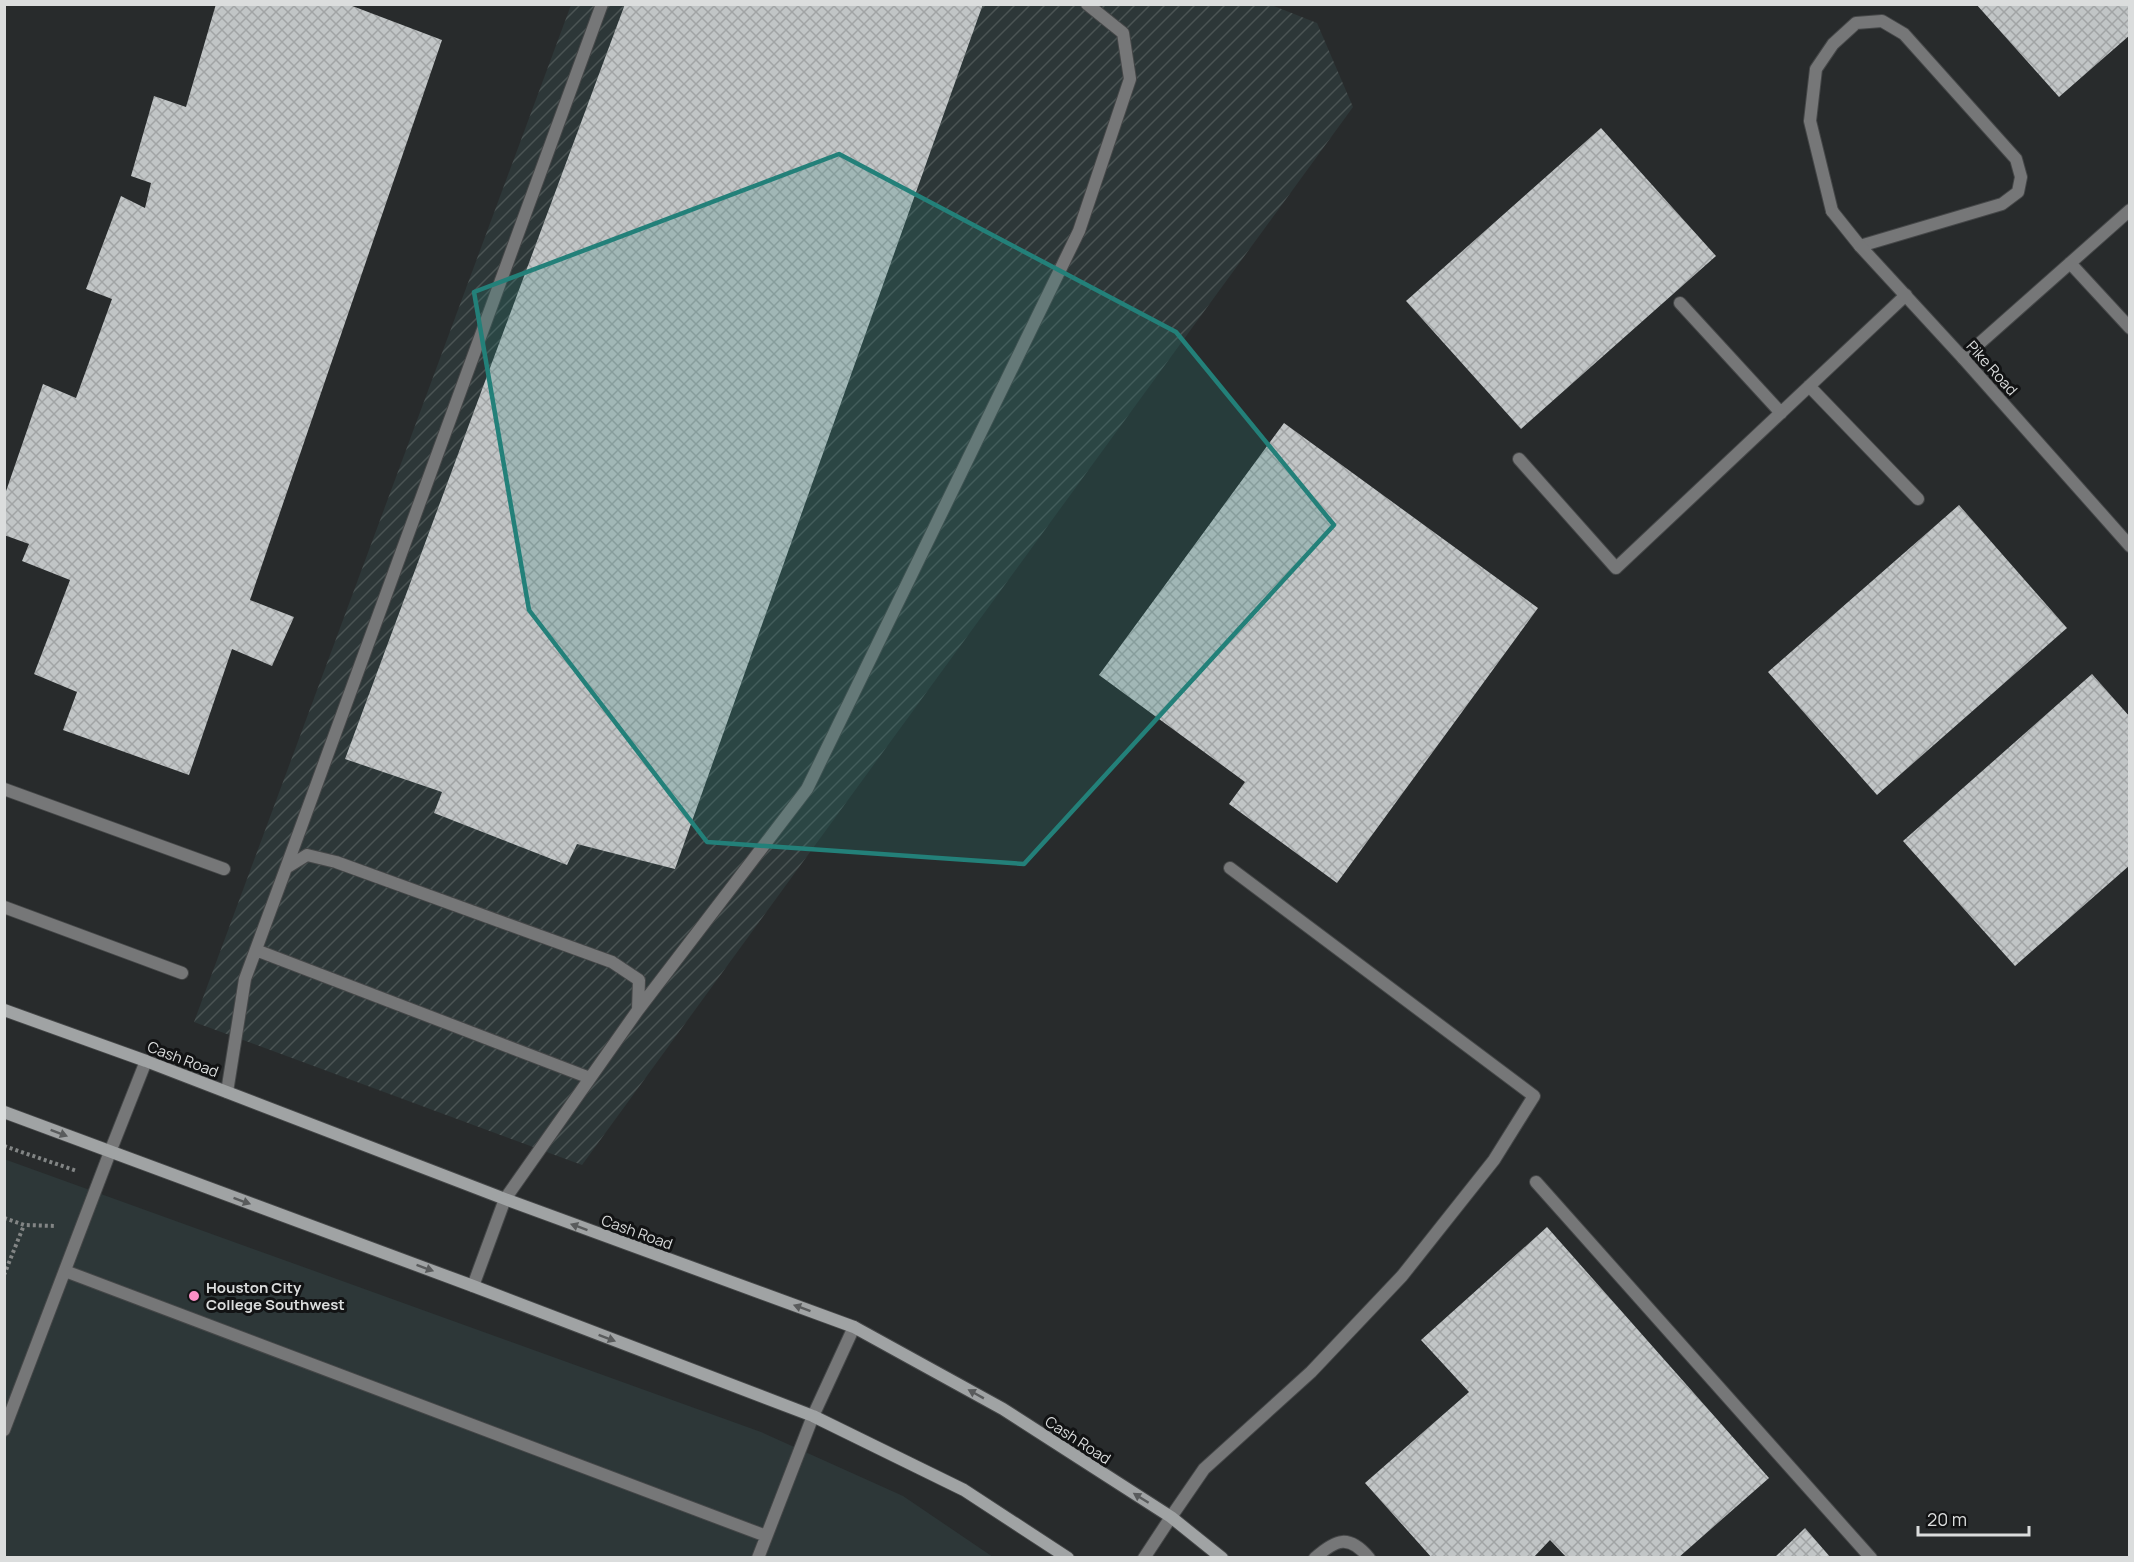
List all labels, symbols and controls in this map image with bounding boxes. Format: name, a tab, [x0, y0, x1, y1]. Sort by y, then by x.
street label: Pike Road	[1962, 336, 2022, 400]
street label: Cash Road	[145, 1036, 221, 1082]
one-way arrow	[50, 1128, 68, 1138]
one-way arrow	[233, 1196, 251, 1206]
street label: Cash Road	[598, 1209, 676, 1255]
one-way arrow	[570, 1221, 588, 1231]
one-way arrow	[416, 1264, 434, 1274]
place label: Houston City College Southwest	[206, 1277, 345, 1315]
marker: Houston City College Southwest	[187, 1289, 201, 1303]
one-way arrow	[792, 1302, 810, 1312]
one-way arrow	[598, 1333, 616, 1343]
one-way arrow	[967, 1389, 984, 1399]
street label: Cash Road	[1041, 1411, 1115, 1469]
one-way arrow	[1133, 1493, 1149, 1504]
scale bar	[1918, 1499, 2029, 1537]
text: 20 m	[1927, 1507, 1967, 1531]

